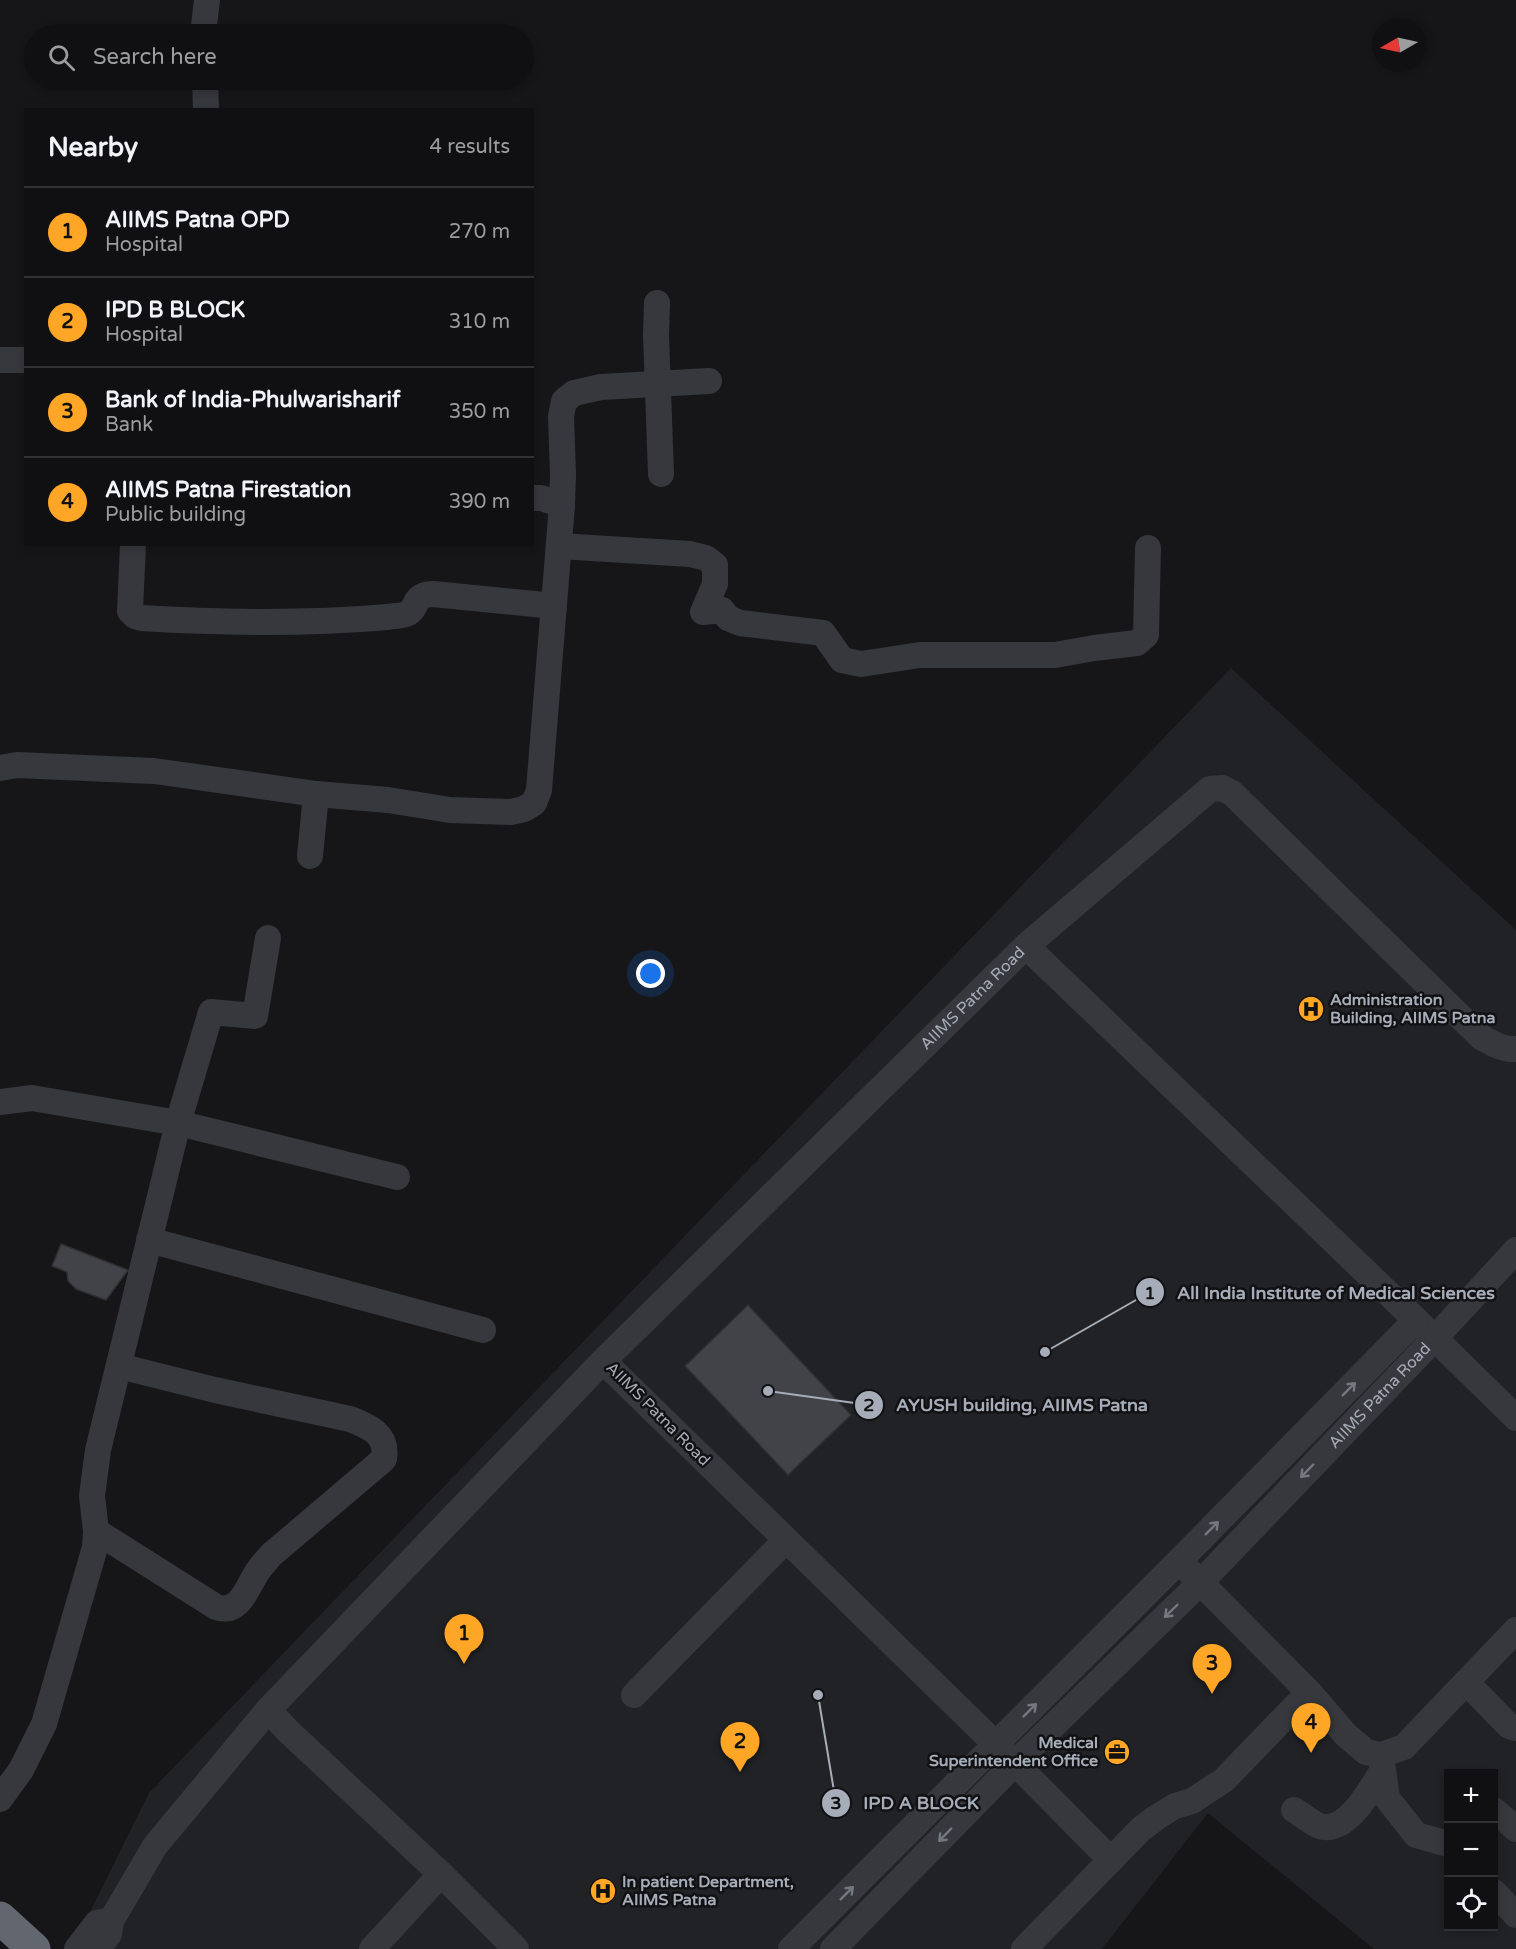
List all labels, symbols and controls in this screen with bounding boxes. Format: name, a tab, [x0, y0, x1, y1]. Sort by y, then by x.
north arrow	[1372, 18, 1426, 72]
search box	[24, 24, 534, 90]
icon: search	[45, 41, 78, 74]
text: Search here	[93, 44, 217, 70]
text: Nearby	[48, 132, 138, 163]
text: 4 results	[430, 135, 510, 159]
text: AIIMS Patna OPD	[105, 207, 290, 233]
text: 1	[61, 220, 74, 244]
text: 270 m	[449, 220, 510, 244]
text: Hospital	[105, 233, 183, 257]
text: IPD B BLOCK	[105, 297, 245, 323]
text: 2	[61, 310, 74, 334]
text: 310 m	[449, 310, 510, 334]
text: Hospital	[105, 323, 183, 347]
text: Bank of India-Phulwarisharif	[105, 387, 400, 413]
text: 3	[61, 400, 74, 424]
text: 350 m	[449, 400, 510, 424]
text: Bank	[105, 413, 153, 437]
text: AIIMS Patna Firestation	[105, 477, 351, 503]
text: 4	[61, 490, 74, 514]
text: 390 m	[449, 490, 510, 514]
text: Public building	[105, 503, 246, 527]
street label: AIIMS Patna Road	[916, 942, 1029, 1054]
your location	[636, 959, 665, 988]
place label: Administration Building, AIIMS Patna	[1330, 990, 1495, 1028]
hospital icon: Administration Building, AIIMS Patna	[1296, 994, 1326, 1024]
callout: All India Institute of Medical Sciences	[1135, 1274, 1507, 1310]
text: 1	[1144, 1282, 1156, 1304]
text: All India Institute of Medical Sciences	[1177, 1282, 1495, 1304]
street label: AIIMS Patna Road	[1324, 1339, 1435, 1453]
street label: AIIMS Patna Road	[602, 1358, 714, 1470]
one-way arrow	[1341, 1381, 1356, 1396]
callout: AYUSH building, AIIMS Patna	[854, 1387, 1160, 1423]
text: 2	[863, 1394, 875, 1416]
text: AYUSH building, AIIMS Patna	[896, 1394, 1148, 1416]
one-way arrow	[1300, 1464, 1315, 1479]
one-way arrow	[1205, 1520, 1219, 1535]
one-way arrow	[1164, 1604, 1179, 1618]
pin: 1	[444, 1614, 484, 1664]
pin: 3	[1192, 1644, 1232, 1694]
one-way arrow	[1022, 1703, 1037, 1718]
pin: 4	[1292, 1704, 1330, 1753]
pin: 2	[720, 1722, 760, 1772]
place label: Medical Superintendent Office	[929, 1733, 1098, 1771]
office icon: Medical Superintendent Office	[1102, 1737, 1132, 1767]
map controls	[1444, 1769, 1498, 1931]
button: +	[1444, 1769, 1498, 1823]
callout: IPD A BLOCK	[821, 1785, 991, 1821]
text: 3	[830, 1792, 842, 1814]
text: IPD A BLOCK	[863, 1792, 979, 1814]
button: −	[1444, 1823, 1498, 1877]
one-way arrow	[938, 1827, 952, 1842]
place label: In patient Department, AIIMS Patna	[622, 1872, 794, 1910]
hospital icon: In patient Department, AIIMS Patna	[588, 1876, 618, 1906]
button: locate	[1444, 1877, 1498, 1931]
one-way arrow	[840, 1885, 855, 1900]

